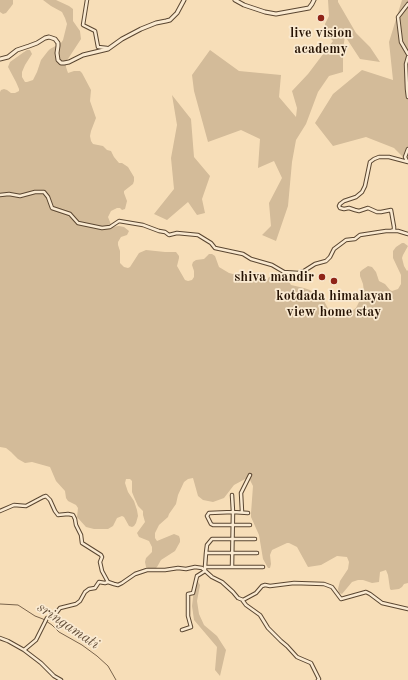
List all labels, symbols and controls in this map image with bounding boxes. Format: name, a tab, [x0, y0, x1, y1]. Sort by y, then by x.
marker: live vision academy	[316, 13, 326, 23]
place label: live vision academy	[290, 25, 352, 58]
place label: shiva mandir	[234, 269, 314, 285]
marker: shiva mandir	[317, 272, 327, 282]
marker: kotdada himalayan view home stay	[329, 276, 339, 286]
place label: kotdada himalayan view home stay	[276, 288, 392, 320]
water label: sringamati	[33, 599, 103, 653]

